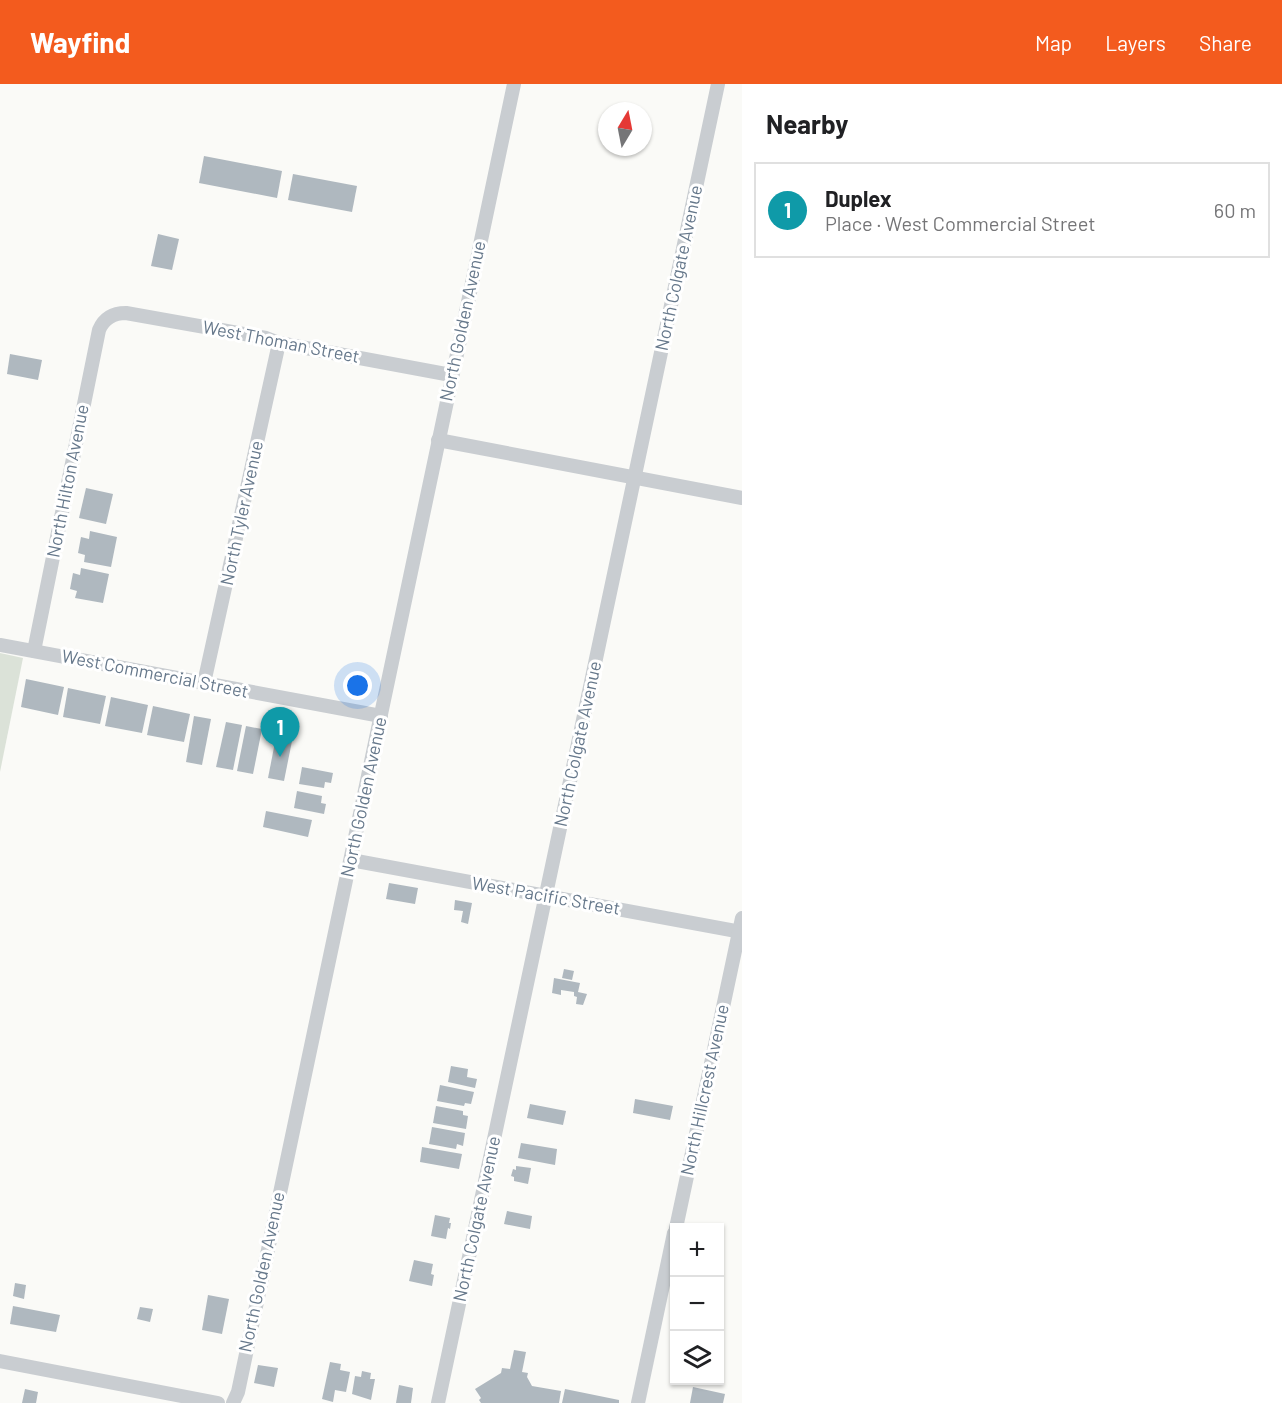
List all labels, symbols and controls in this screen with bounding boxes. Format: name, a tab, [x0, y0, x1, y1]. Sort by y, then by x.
text: Wayfind	[30, 25, 130, 59]
text: Map	[1035, 30, 1072, 55]
text: Layers	[1105, 30, 1166, 55]
text: Share	[1199, 30, 1252, 55]
north arrow	[598, 102, 652, 156]
text: Nearby	[766, 108, 848, 139]
street label: North Colgate Avenue	[650, 183, 706, 353]
text: Duplex	[825, 185, 892, 211]
text: 1	[784, 198, 791, 222]
text: 60 m	[1214, 198, 1256, 222]
text: Place · West Commercial Street	[825, 211, 1096, 235]
street label: North Golden Avenue	[434, 239, 490, 403]
street label: West Thoman Street	[201, 315, 361, 367]
street label: North Hilton Avenue	[41, 402, 93, 559]
street label: North Tyler Avenue	[215, 438, 267, 587]
street label: West Commercial Street	[60, 644, 250, 702]
street label: North Colgate Avenue	[549, 659, 605, 829]
your location	[343, 671, 372, 700]
pin: 1	[260, 708, 300, 757]
street label: North Golden Avenue	[335, 715, 391, 879]
street label: West Pacific Street	[470, 871, 622, 919]
street label: North Hillcrest Avenue	[675, 1002, 733, 1177]
street label: North Colgate Avenue	[448, 1134, 504, 1304]
street label: North Golden Avenue	[233, 1190, 289, 1354]
map controls	[670, 1223, 724, 1385]
button: +	[670, 1223, 724, 1277]
button: −	[670, 1277, 724, 1331]
button: layers	[670, 1331, 724, 1385]

